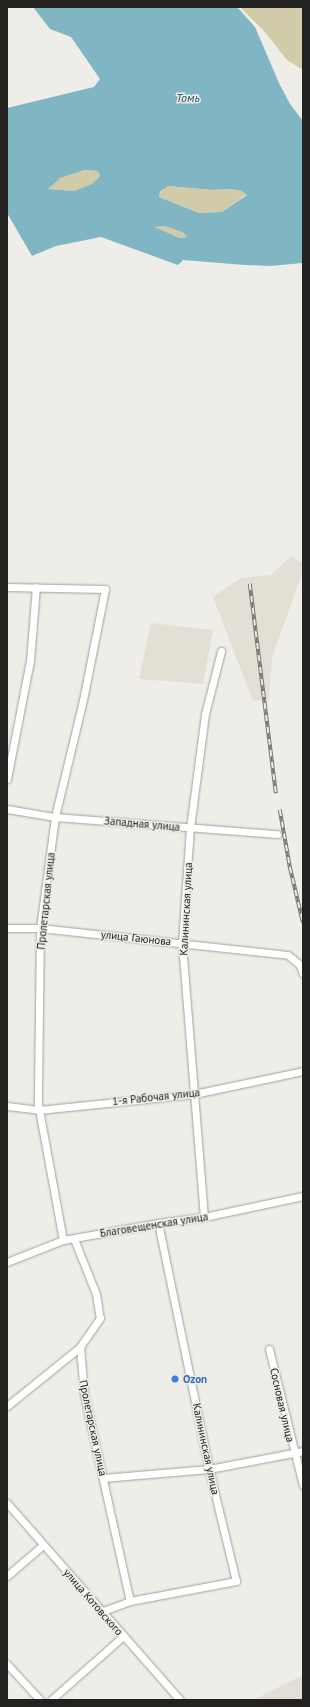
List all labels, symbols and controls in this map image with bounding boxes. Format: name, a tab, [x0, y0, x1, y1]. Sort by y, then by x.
water label: Томь	[176, 91, 200, 105]
street label: Западная улица	[103, 814, 181, 834]
street label: Пролетарская улица	[34, 852, 58, 950]
street label: Калининская улица	[177, 862, 195, 956]
street label: улица Гаюнова	[100, 928, 172, 948]
street label: 1-я Рабочая улица	[111, 1086, 201, 1108]
street label: Благовещенская улица	[99, 1210, 209, 1240]
street label: Сосновая улица	[267, 1367, 297, 1443]
place label: Ozon	[183, 1372, 207, 1386]
marker: Ozon	[170, 1374, 180, 1384]
street label: Пролетарская улица	[76, 1379, 110, 1477]
street label: Калининская улица	[190, 1402, 222, 1496]
street label: улица Котовского	[60, 1566, 126, 1638]

